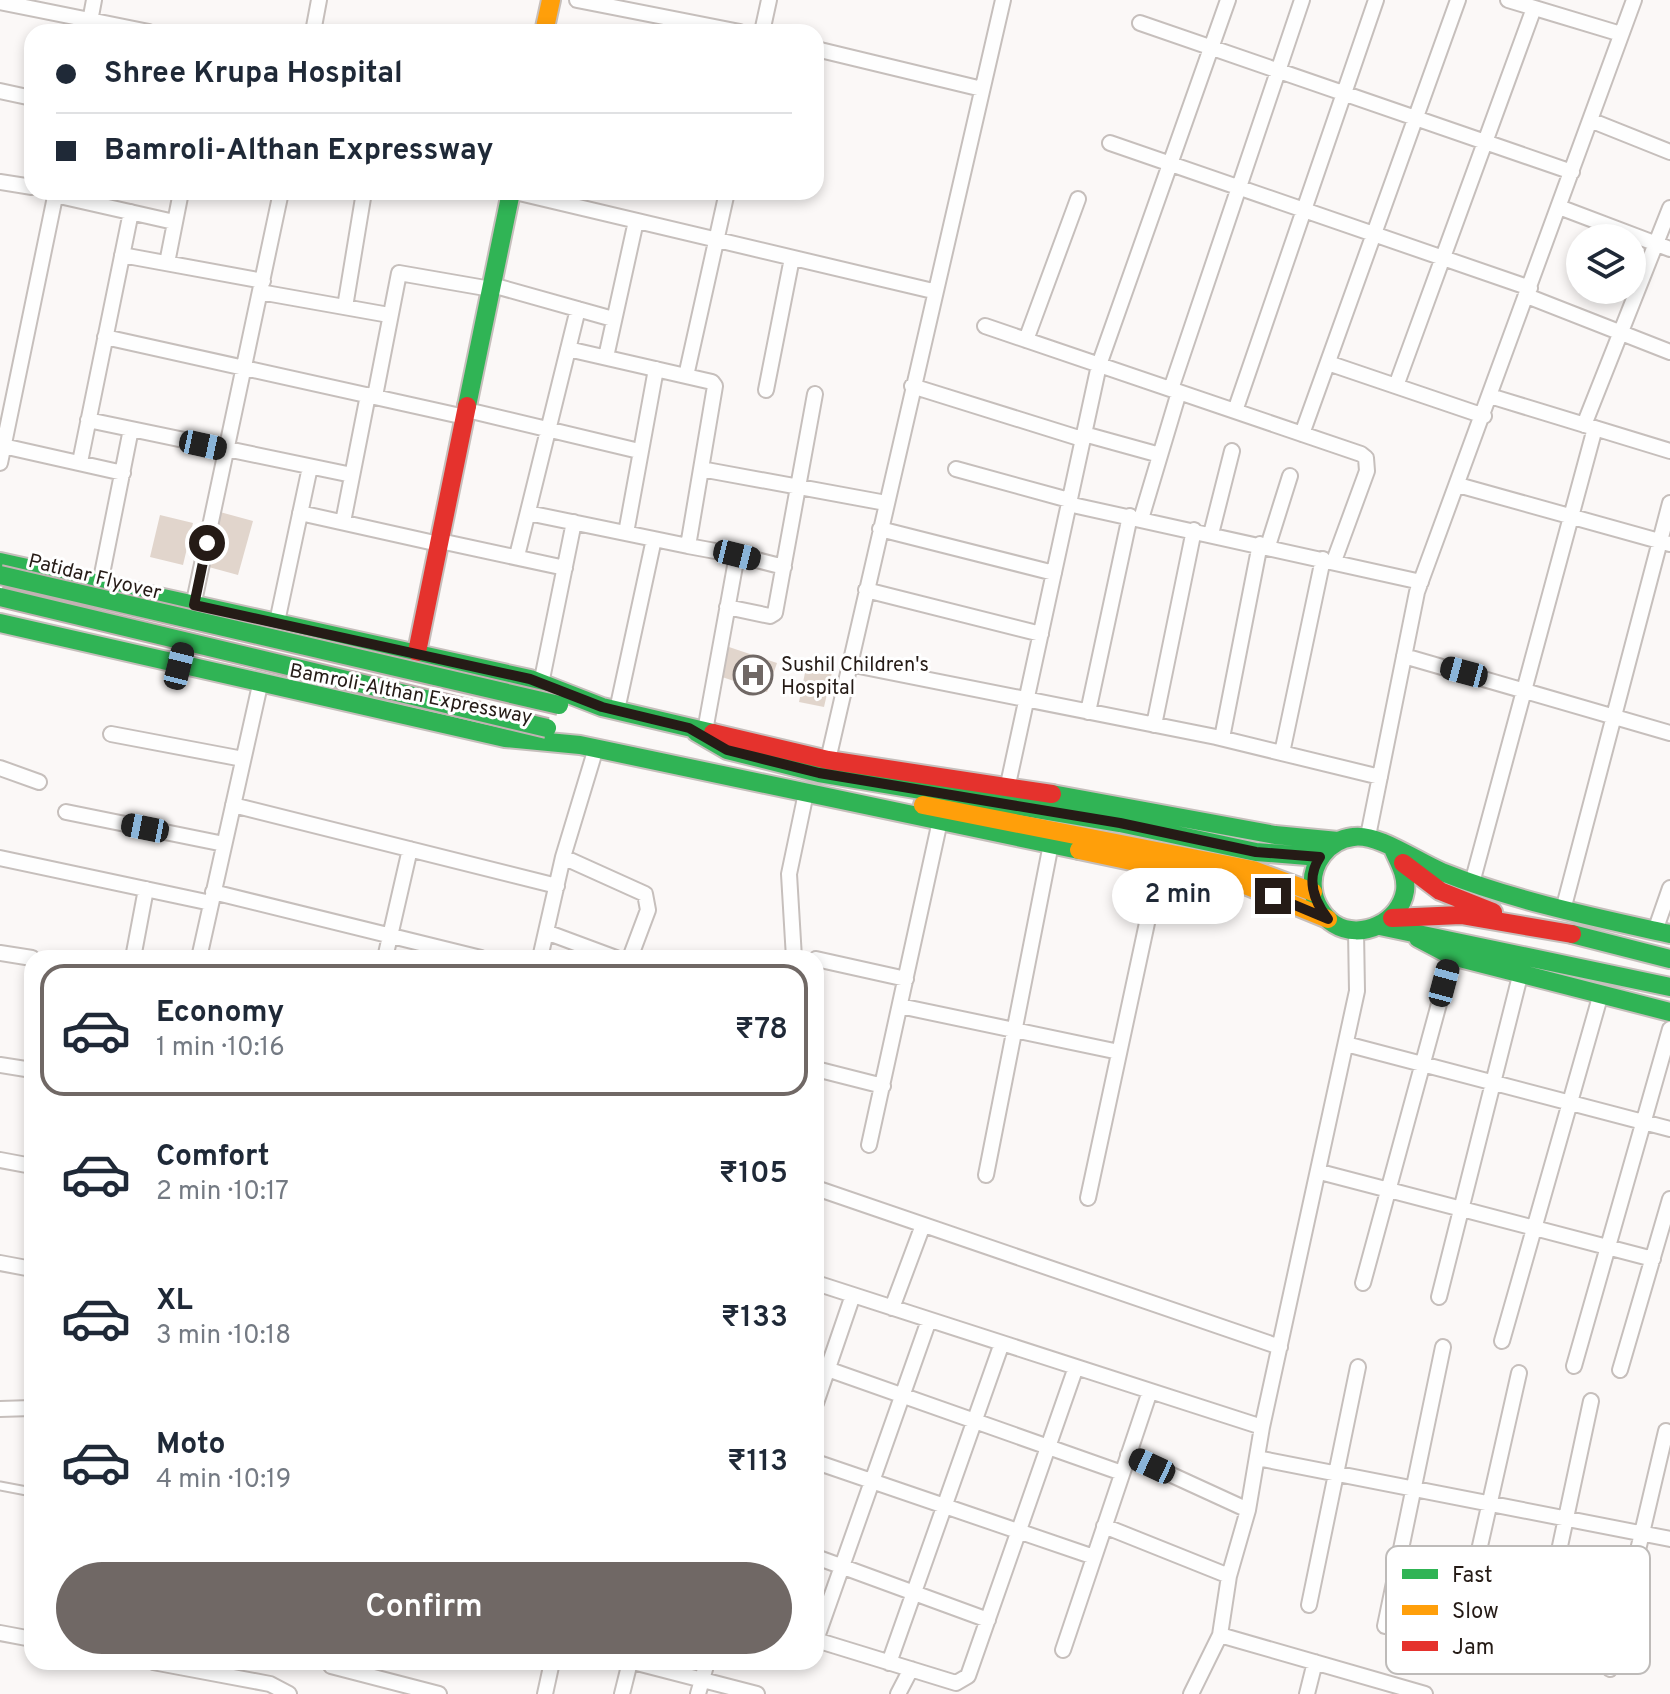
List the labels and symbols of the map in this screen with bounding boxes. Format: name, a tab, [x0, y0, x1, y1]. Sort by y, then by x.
car	[177, 428, 229, 462]
route start	[189, 525, 225, 561]
car	[711, 538, 763, 572]
street label: Patidar Flyover	[25, 549, 164, 607]
car	[162, 640, 196, 692]
place label: Sushil Children's Hospital	[781, 653, 929, 702]
hospital icon: Sushil Children's Hospital	[732, 654, 774, 696]
car	[1438, 654, 1490, 690]
street label: Bamroli-Althan Expressway	[287, 659, 534, 731]
car	[119, 812, 171, 844]
callout: 2 min	[1113, 868, 1245, 924]
route end	[1255, 878, 1291, 914]
car	[1426, 957, 1462, 1009]
car	[1125, 1445, 1179, 1487]
legend	[1386, 1546, 1650, 1674]
text: Fast	[1452, 1563, 1493, 1590]
text: Slow	[1452, 1599, 1499, 1626]
text: Jam	[1452, 1635, 1495, 1662]

